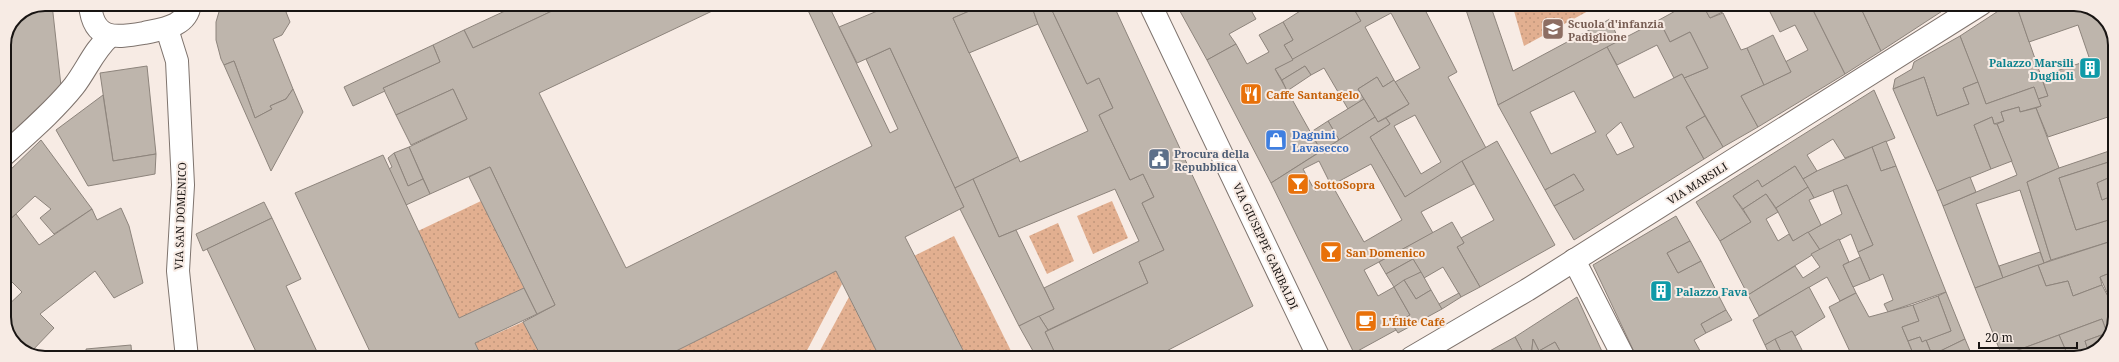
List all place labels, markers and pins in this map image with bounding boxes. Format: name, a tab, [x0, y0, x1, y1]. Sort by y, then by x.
school or university icon: Scuola d'infanzia Padiglione	[1540, 16, 1566, 42]
place label: Scuola d'infanzia Padiglione	[1568, 16, 1664, 44]
place label: Palazzo Marsili Duglioli	[1989, 55, 2074, 83]
building icon: Palazzo Marsili Duglioli	[2077, 55, 2103, 81]
restaurant icon: Caffe Santangelo	[1238, 81, 1264, 107]
place label: Caffe Santangelo	[1266, 87, 1360, 102]
shop icon: Dagnini Lavasecco	[1263, 127, 1289, 153]
place label: Dagnini Lavasecco	[1292, 127, 1349, 155]
public building icon: Procura della Repubblica	[1146, 146, 1172, 172]
place label: Procura della Repubblica	[1174, 146, 1250, 174]
bar icon: SottoSopra	[1285, 171, 1311, 197]
place label: SottoSopra	[1314, 177, 1376, 192]
bar icon: San Domenico	[1318, 239, 1344, 265]
place label: San Domenico	[1346, 245, 1426, 260]
building icon: Palazzo Fava	[1648, 278, 1674, 304]
place label: Palazzo Fava	[1676, 284, 1748, 299]
cafe icon: L'Élite Café	[1353, 308, 1379, 334]
place label: L'Élite Café	[1382, 314, 1445, 329]

